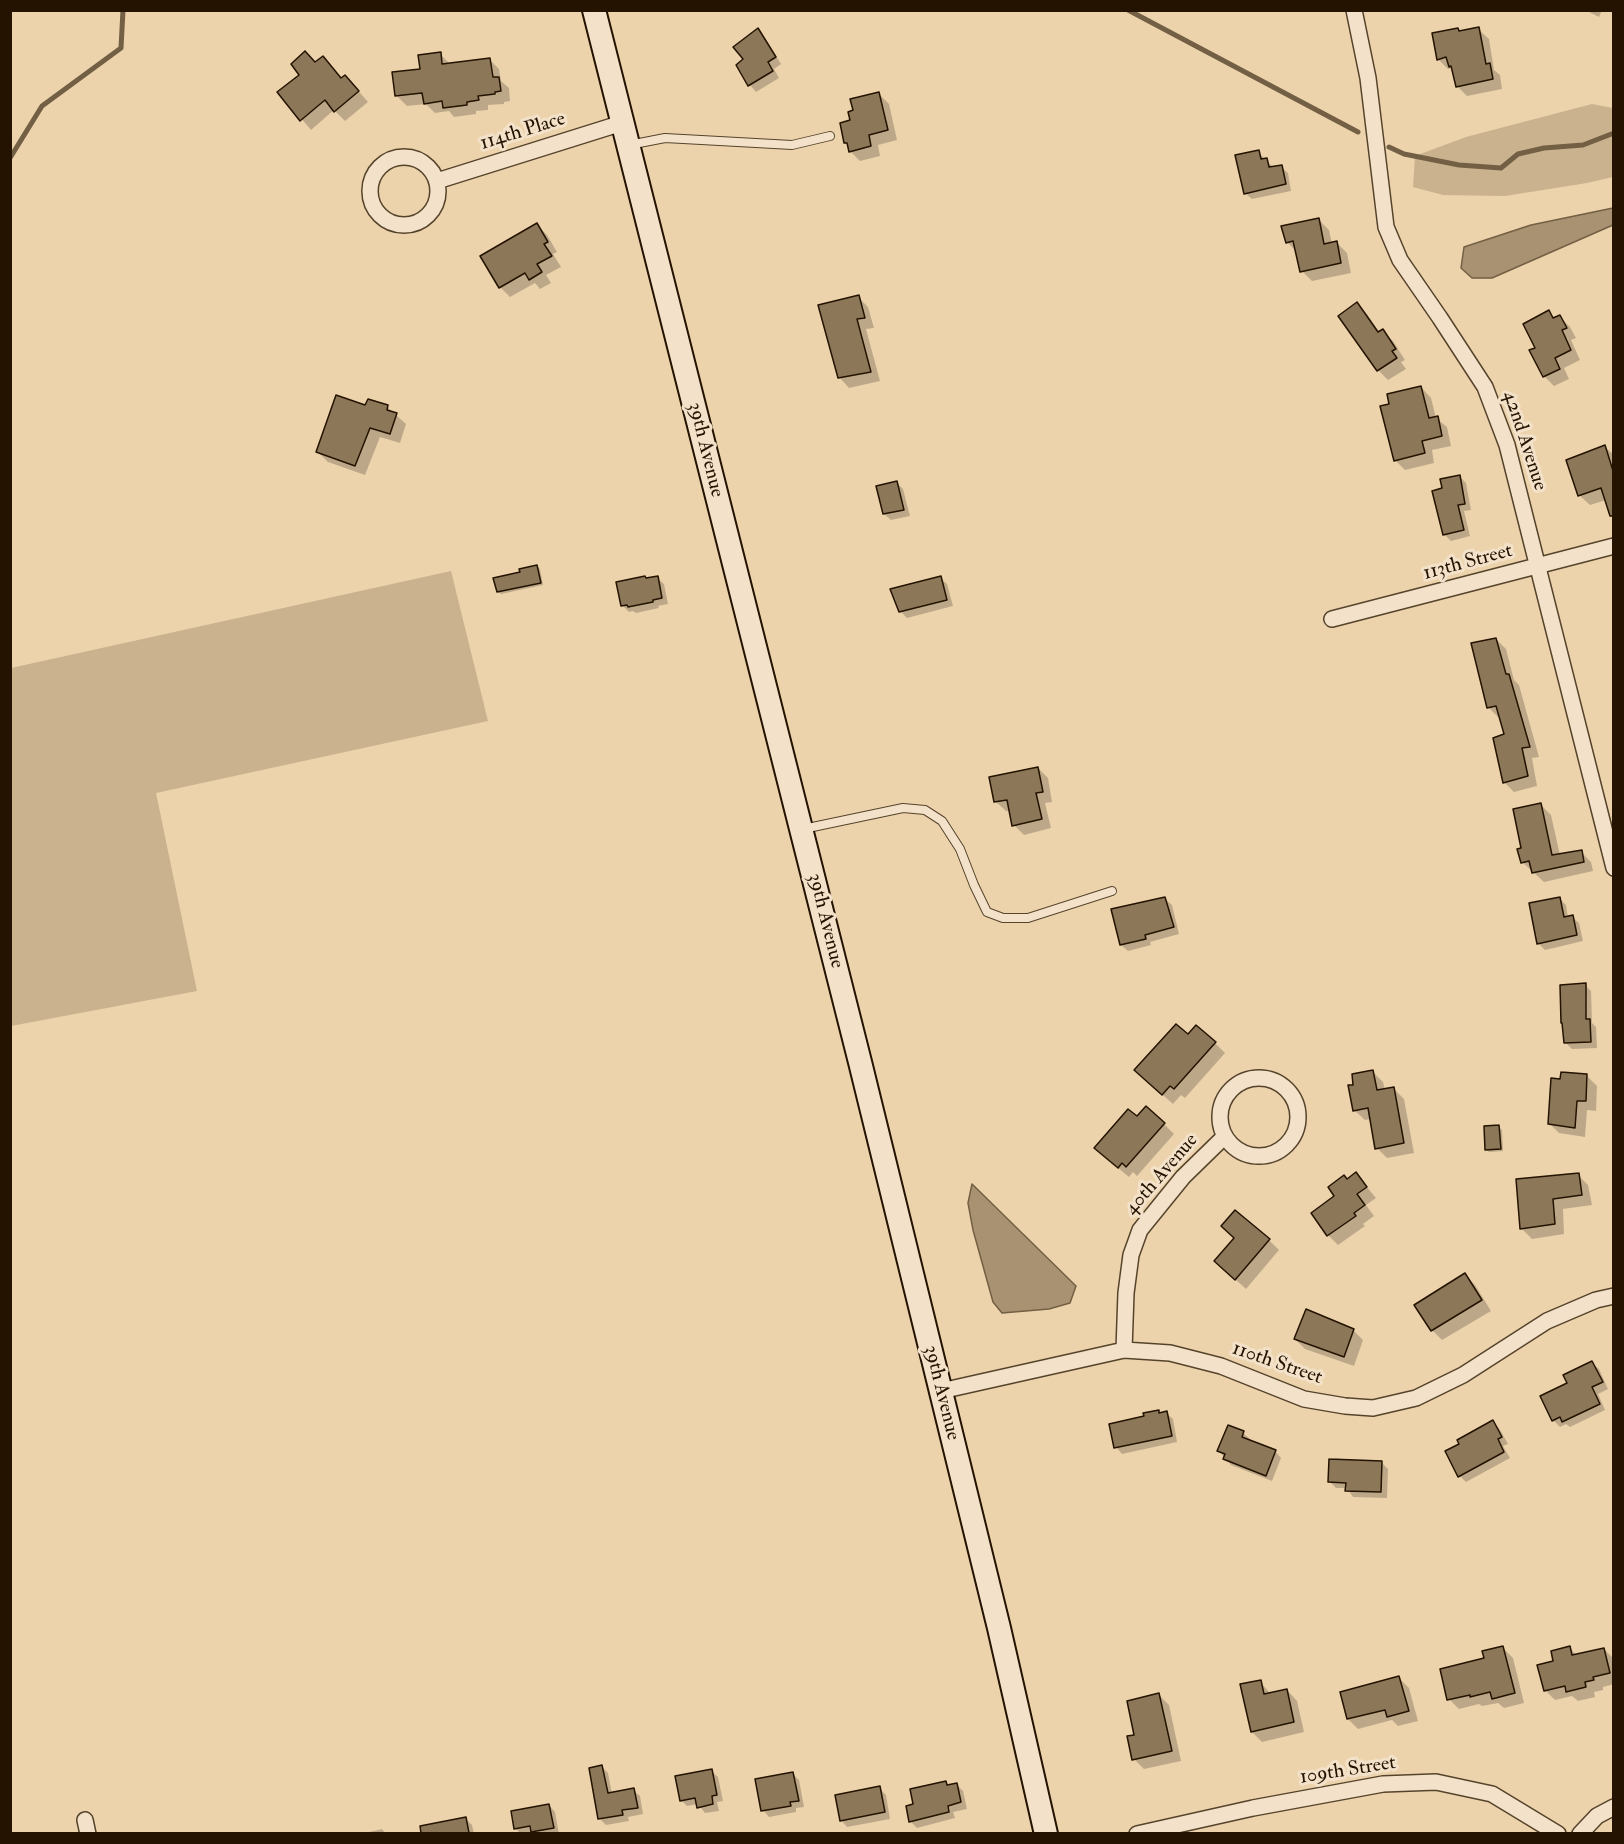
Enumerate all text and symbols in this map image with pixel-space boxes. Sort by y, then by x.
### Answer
street label: 114th Place [478,108,568,156]
street label: 42nd Avenue [1497,388,1551,494]
street label: 39th Avenue [682,400,728,500]
street label: 113th Street [1421,540,1515,586]
street label: 39th Avenue [802,871,848,971]
street label: 40th Avenue [1120,1129,1204,1221]
street label: 110th Street [1229,1337,1325,1391]
street label: 39th Avenue [918,1343,964,1443]
street label: 109th Street [1298,1752,1398,1790]

